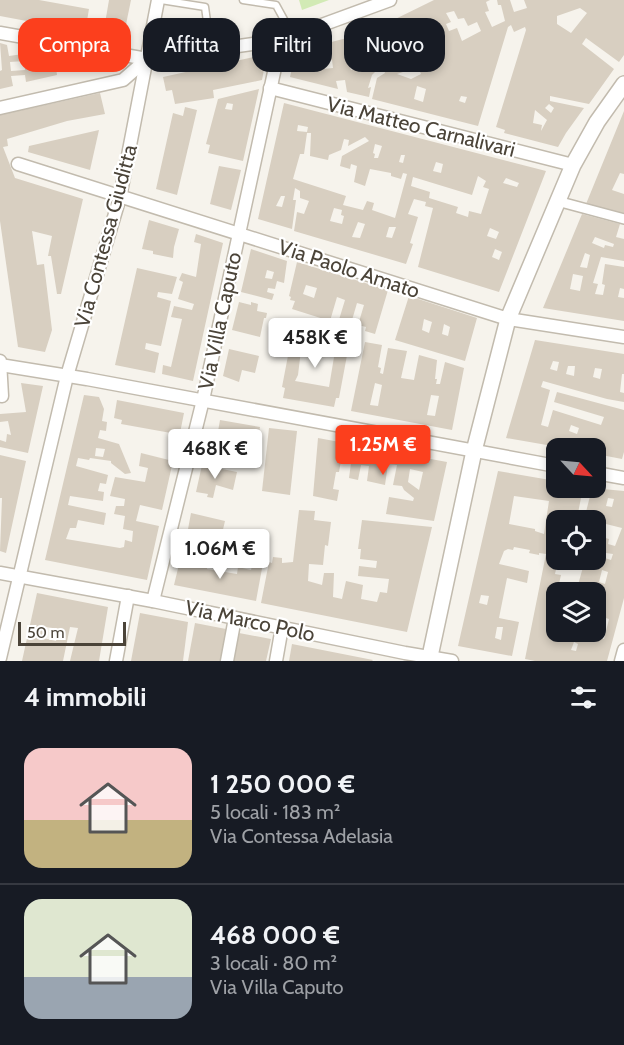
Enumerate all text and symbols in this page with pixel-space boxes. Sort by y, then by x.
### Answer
chip: Compra [18,18,131,72]
chip: Affitta [143,18,240,72]
chip: Filtri [252,18,332,72]
chip: Nuovo [344,18,445,72]
street label: Via Matteo Carnalivari [324,91,518,162]
street label: Via Contessa Giuditta [69,142,142,330]
street label: Via Paolo Amato [275,234,423,303]
street label: Via Villa Caputo [193,250,246,392]
pin: 458K € [266,318,364,369]
text: 458K € [282,325,348,349]
pin: 1.25M € [328,425,438,476]
pin: 468K € [166,429,264,480]
text: 1.25M € [349,432,417,456]
text: 468K € [182,436,248,460]
north arrow [546,438,606,498]
map controls [546,438,606,642]
button: locate [546,510,606,570]
pin: 1.06M € [165,529,275,580]
text: 1.06M € [185,536,255,560]
button: layers [546,582,606,642]
street label: Via Marco Polo [183,595,317,646]
scale bar [18,619,126,646]
text: 50 m [27,623,64,642]
text: 4 immobili [24,681,146,713]
icon: filters [567,681,600,714]
text: 1 250 000 € [210,768,355,800]
icon: home [72,772,144,844]
text: 5 locali · 183 m² [210,800,340,824]
text: Via Contessa Adelasia [210,824,393,848]
text: 468 000 € [210,919,340,951]
icon: home [72,923,144,995]
text: 3 locali · 80 m² [210,951,337,975]
text: Via Villa Caputo [210,975,343,999]

